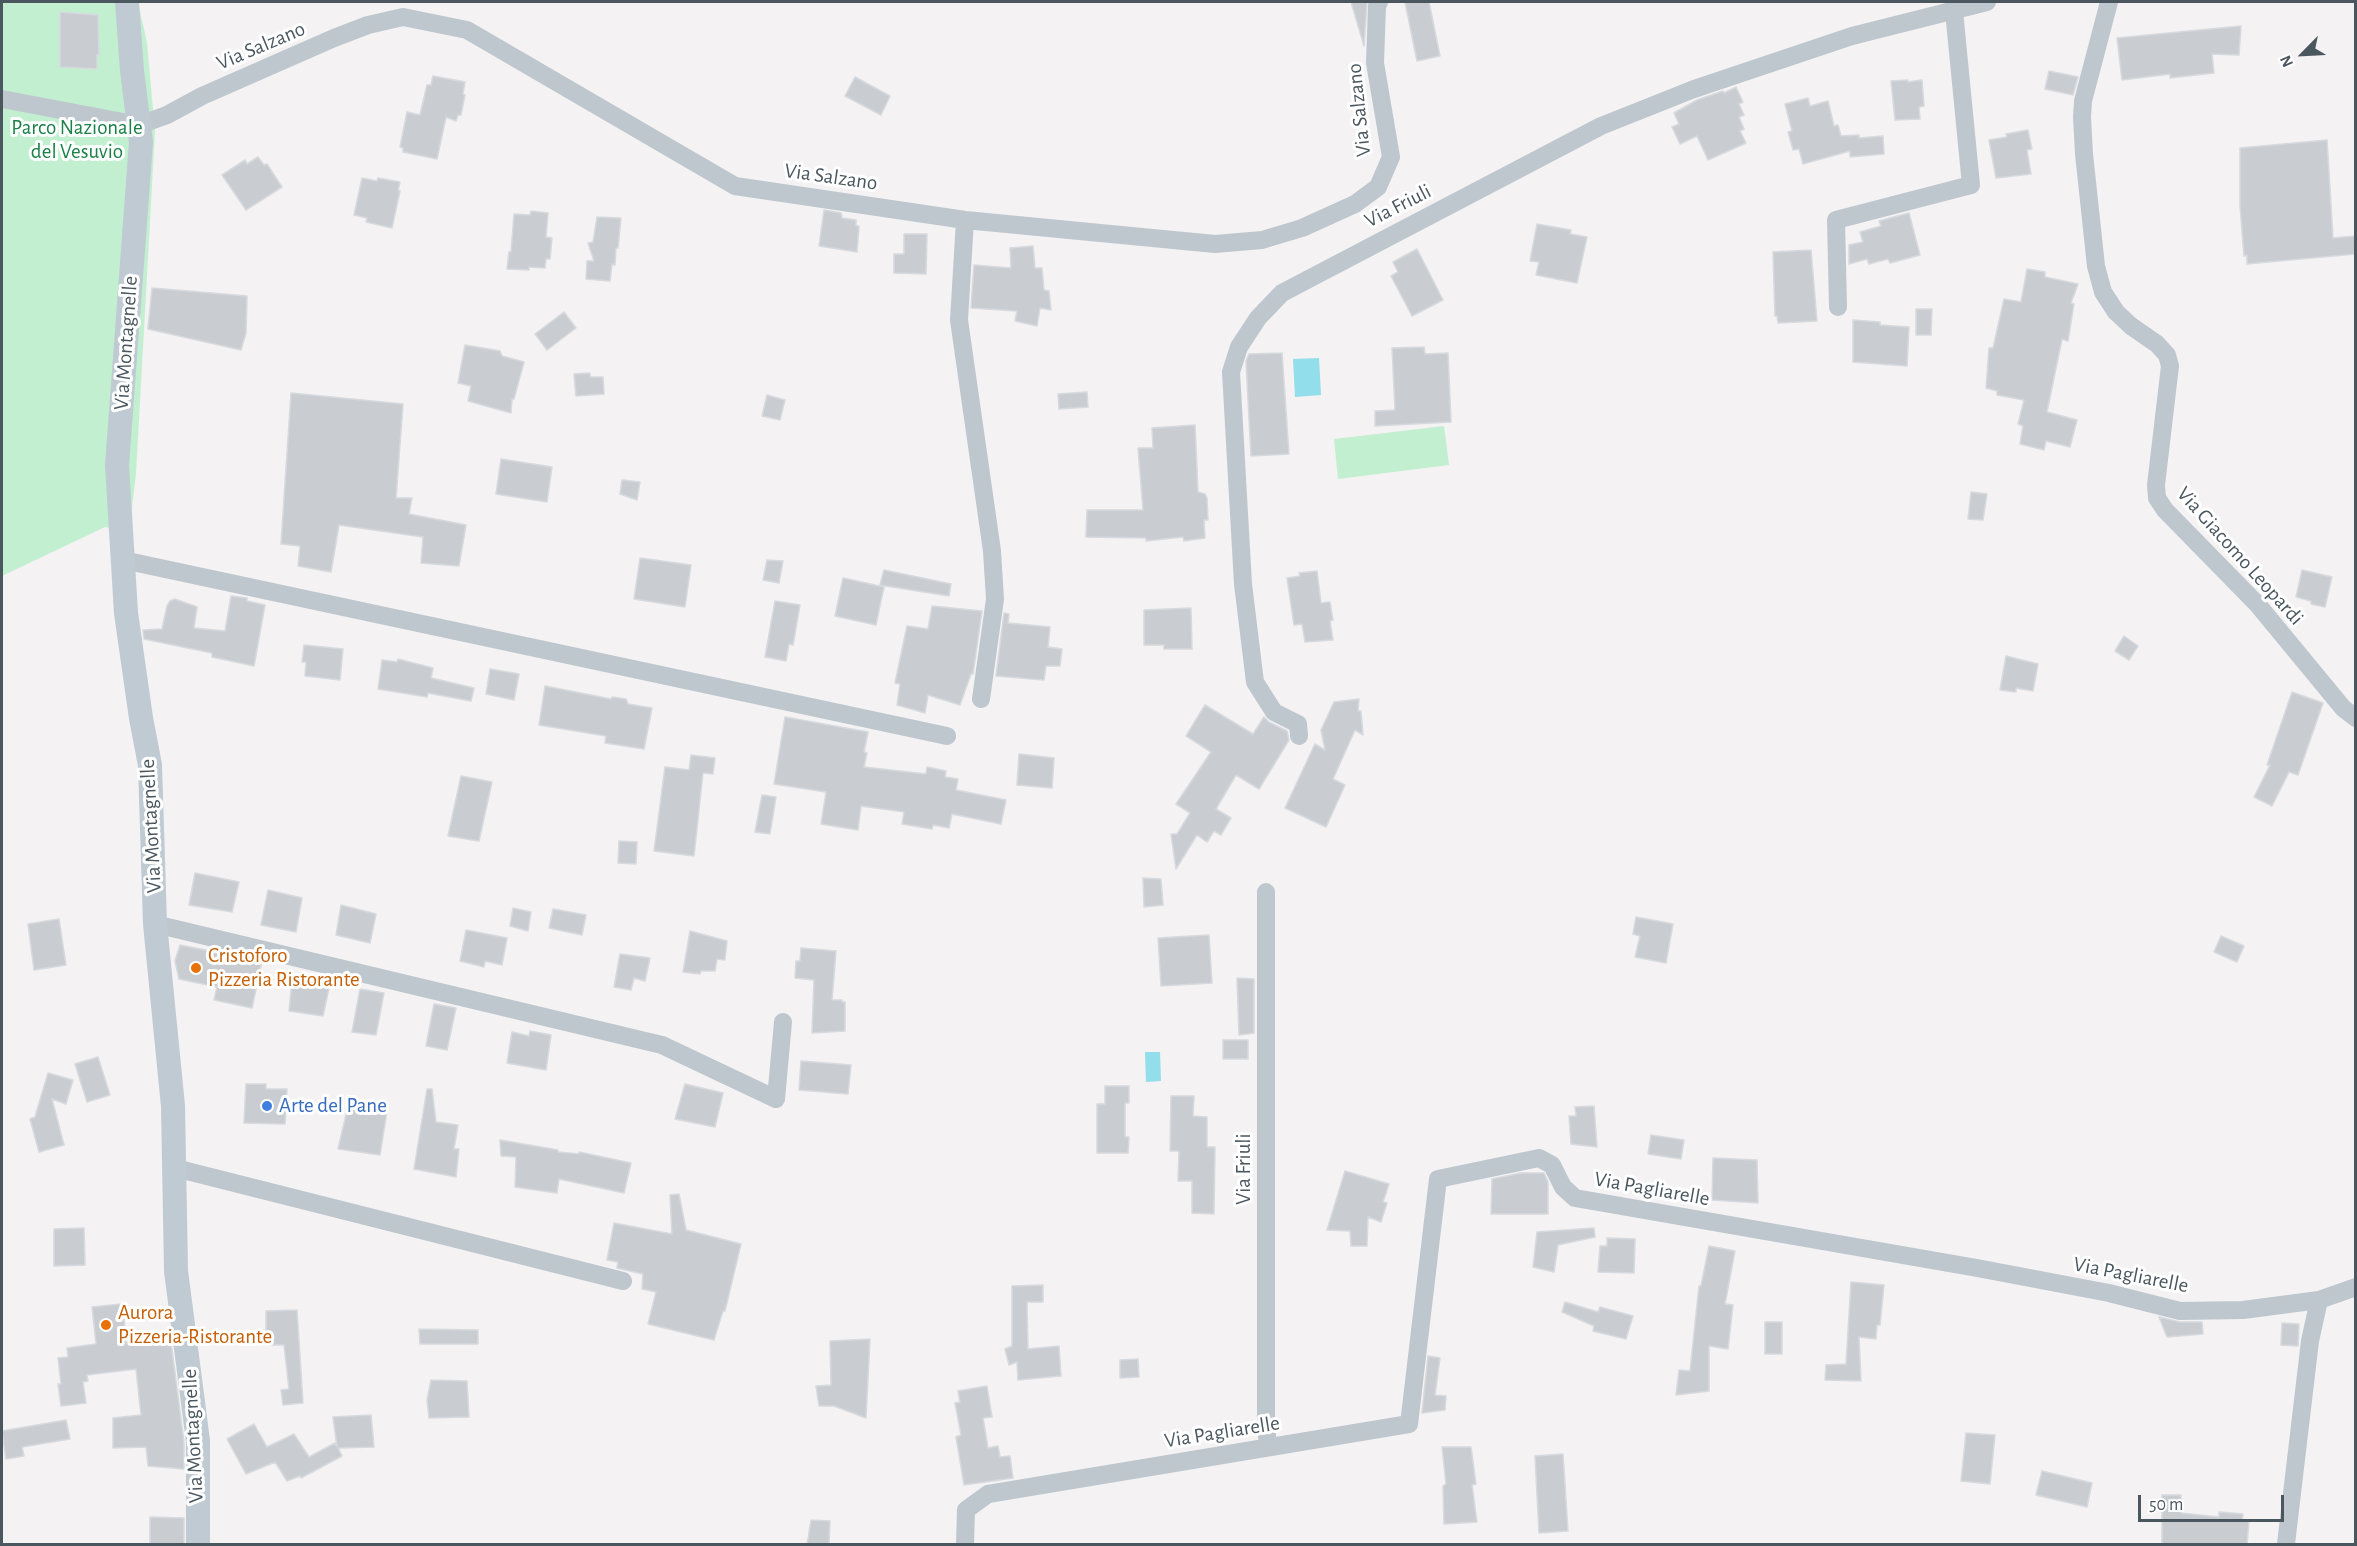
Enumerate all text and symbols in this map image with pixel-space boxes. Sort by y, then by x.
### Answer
street label: Via Salzano [213,16,309,76]
north arrow [2273,24,2333,84]
text: N [2277,53,2296,70]
street label: Via Salzano [1342,62,1376,158]
park label: Parco Nazionale del Vesuvio [11,115,143,165]
street label: Via Salzano [783,158,879,196]
street label: Via Friuli [1361,179,1435,233]
street label: Via Montagnelle [109,275,143,411]
street label: Via Giacomo Leopardi [2171,482,2309,630]
street label: Via Montagnelle [135,758,167,894]
place label: Cristoforo Pizzeria Ristorante [208,943,360,993]
marker: Cristoforo Pizzeria Ristorante [189,961,203,975]
place label: Arte del Pane [279,1093,387,1119]
marker: Arte del Pane [260,1099,274,1113]
street label: Via Friuli [1231,1133,1257,1205]
street label: Via Pagliarelle [1592,1166,1712,1212]
street label: Via Pagliarelle [2071,1252,2191,1298]
place label: Aurora Pizzeria-Ristorante [118,1300,272,1350]
marker: Aurora Pizzeria-Ristorante [99,1318,113,1332]
street label: Via Montagnelle [177,1368,209,1504]
street label: Via Pagliarelle [1162,1410,1282,1454]
scale bar [2141,1483,2286,1521]
text: 50 m [2149,1496,2183,1514]

